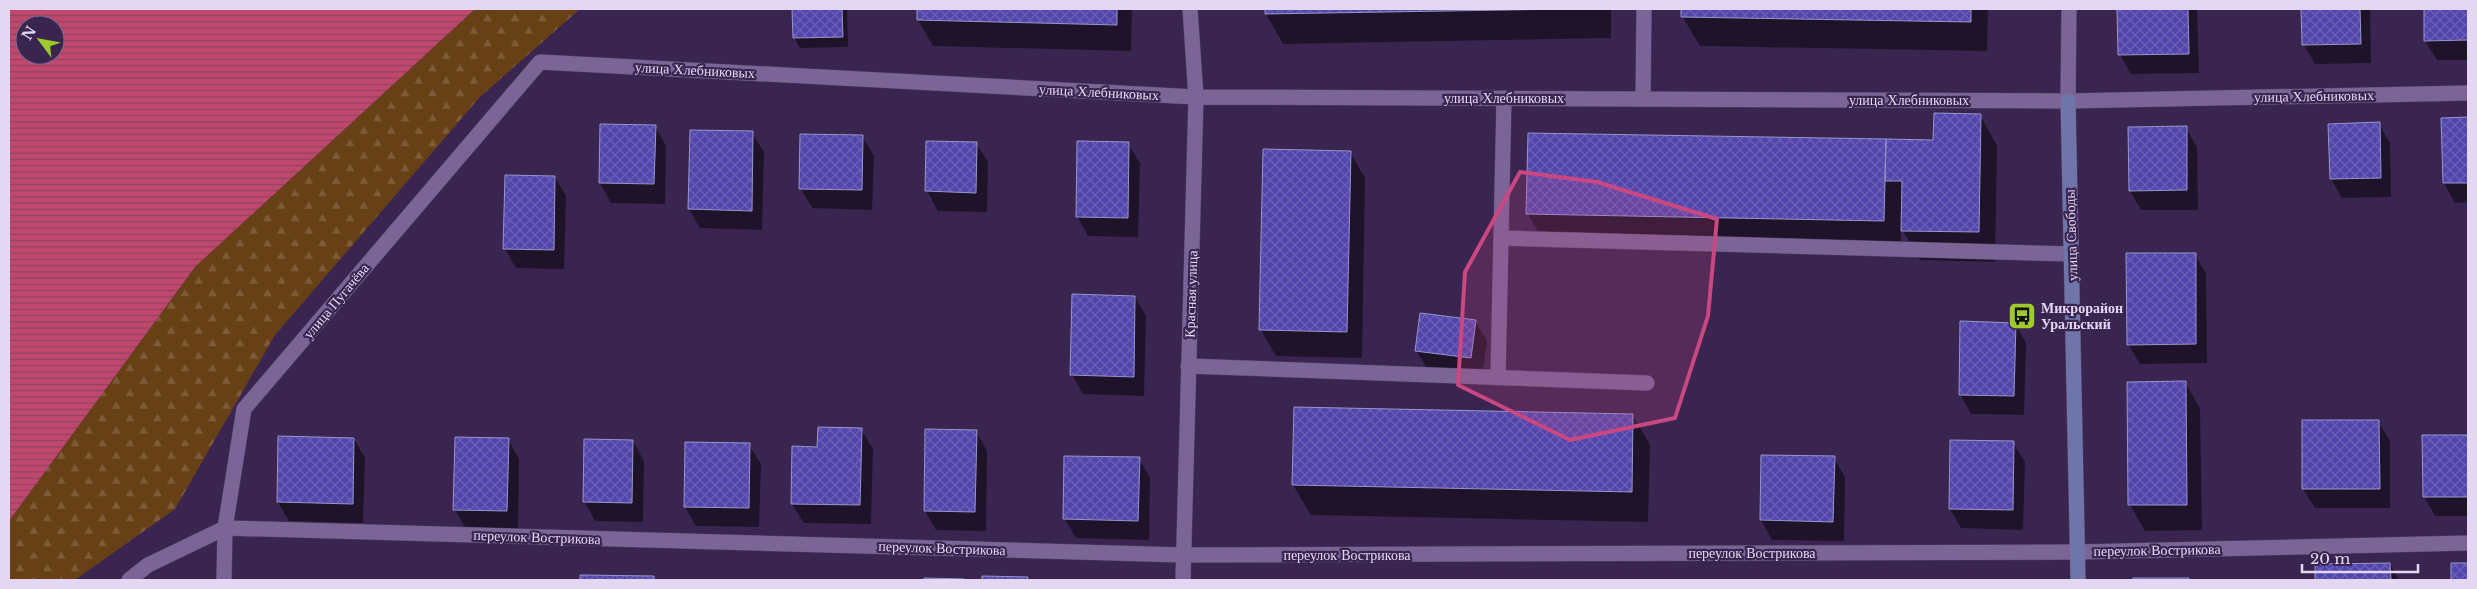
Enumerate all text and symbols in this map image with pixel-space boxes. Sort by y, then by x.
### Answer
north arrow [15,15,65,65]
text: N [18,23,40,43]
street label: улица Хлебниковых [635,58,755,82]
street label: улица Хлебниковых [1039,80,1159,104]
street label: улица Хлебниковых [2254,86,2374,106]
street label: улица Хлебниковых [1444,89,1564,107]
street label: улица Хлебниковых [1849,91,1969,109]
street label: улица Свободы [2060,188,2082,281]
street label: Красная улица [1180,249,1202,338]
street label: улица Пугачёва [299,259,373,342]
place label: Микрорайон Уральский [2041,299,2123,333]
bus stop icon: Микрорайон Уральский [2007,301,2037,331]
street label: переулок Вострикова [473,526,602,548]
street label: переулок Вострикова [878,537,1007,559]
street label: переулок Вострикова [2093,540,2222,560]
scale bar [2302,542,2418,574]
street label: переулок Вострикова [1688,544,1816,562]
street label: переулок Вострикова [1283,546,1411,564]
text: 20 m [2310,549,2350,568]

